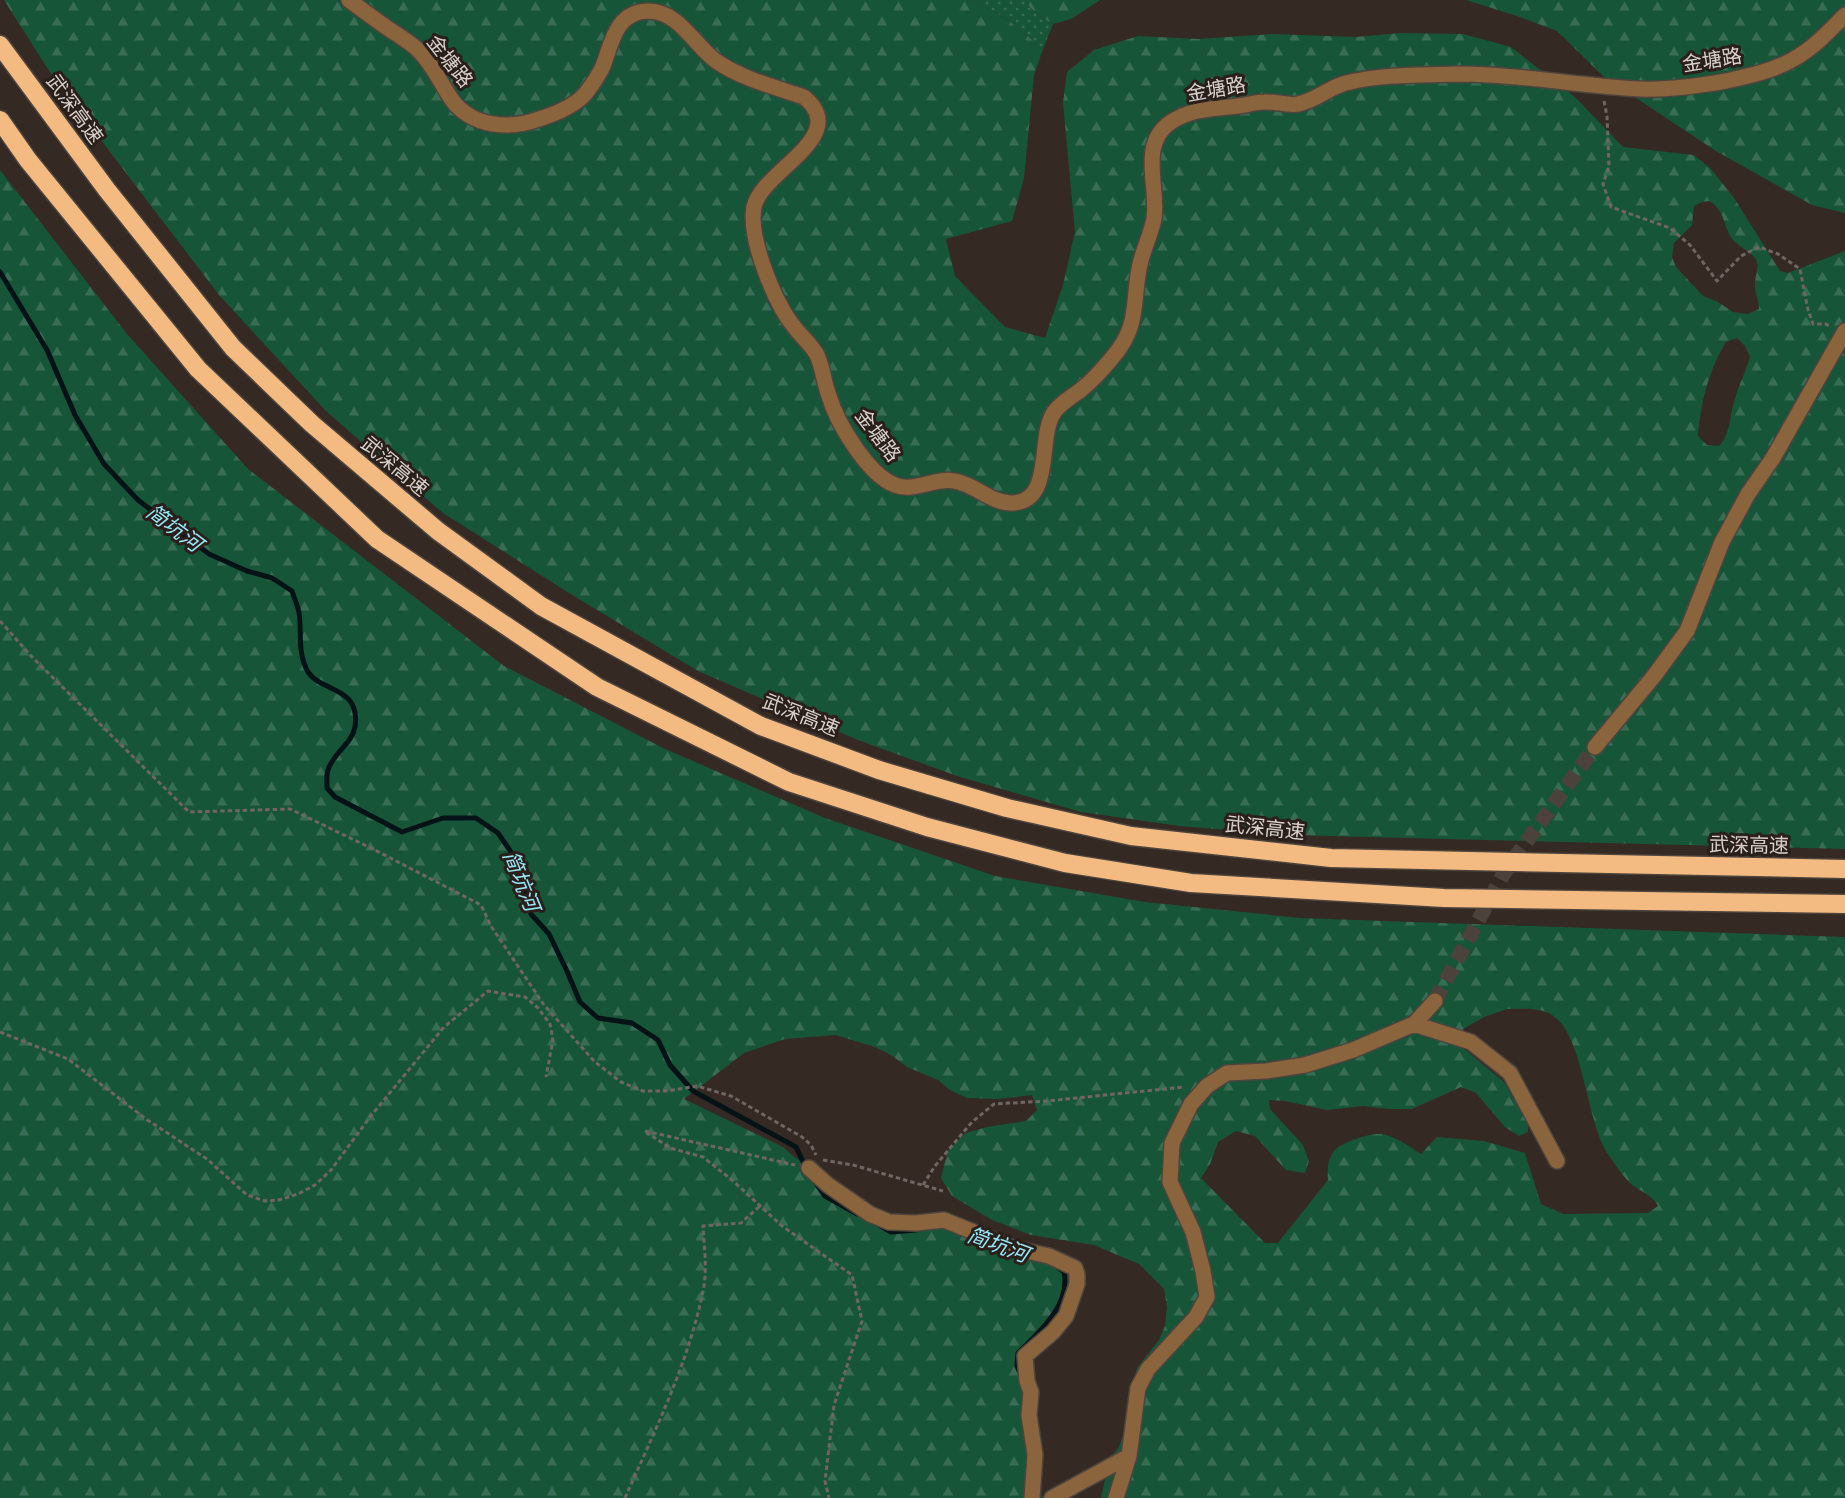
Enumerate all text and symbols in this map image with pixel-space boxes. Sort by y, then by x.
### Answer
street label: 金塘路 [422,30,478,92]
street label: 金塘路 [1680,43,1744,77]
street label: 武深高速 [42,70,108,148]
street label: 金塘路 [1184,72,1248,106]
street label: 金塘路 [850,404,906,466]
street label: 武深高速 [357,431,433,501]
water label: 简坑河 [141,499,210,560]
street label: 武深高速 [759,689,843,741]
street label: 武深高速 [1224,812,1306,844]
street label: 武深高速 [1709,832,1789,858]
water label: 简坑河 [497,847,546,919]
water label: 简坑河 [964,1222,1036,1269]

